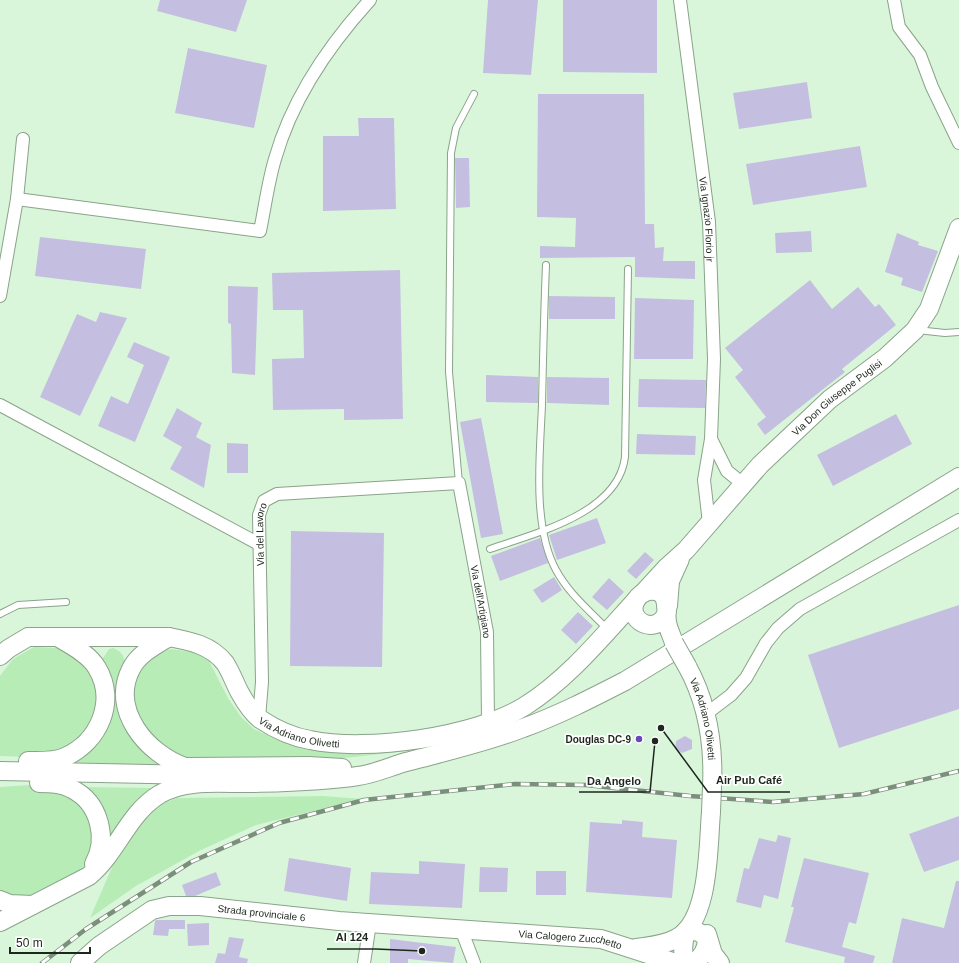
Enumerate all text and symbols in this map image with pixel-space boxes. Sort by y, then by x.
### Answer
street label: Via Ignazio Florio jr [697,176,715,263]
street label: Via Don Giuseppe Puglisi [790,357,884,438]
street label: Via del Lavoro [254,501,269,566]
street label: Via dell'Artigiano [469,564,492,639]
street label: Via Adriano Olivetti [688,676,717,760]
street label: Via Adriano Olivetti [257,715,340,750]
place label: Douglas DC-9 [565,734,631,745]
marker: Douglas DC-9 [634,734,644,744]
callout: Da Angelo [579,769,650,792]
callout: Air Pub Café [708,769,790,792]
text: Air Pub Café [716,774,782,786]
text: Da Angelo [587,775,641,787]
street label: Strada provinciale 6 [217,903,307,923]
callout: Al 124 [327,926,376,949]
street label: Via Calogero Zucchetto [518,928,624,951]
scale bar [10,929,90,955]
text: Al 124 [336,931,369,943]
text: 50 m [16,936,43,950]

